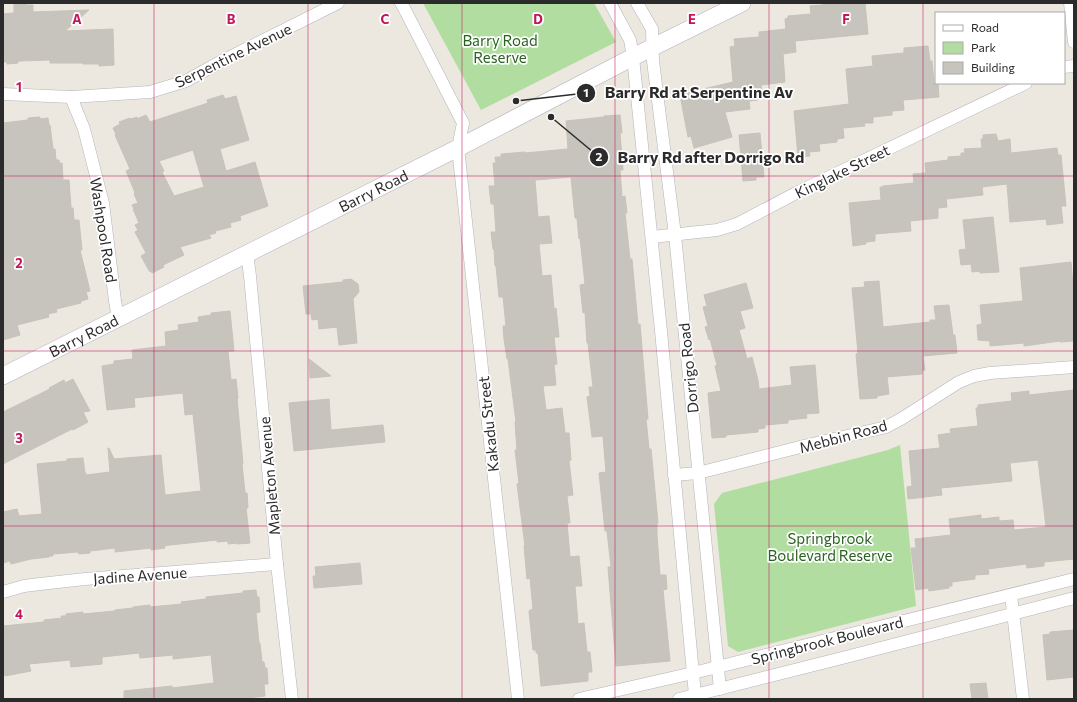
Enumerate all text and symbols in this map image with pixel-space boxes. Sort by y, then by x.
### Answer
text: A [72,11,82,27]
text: B [227,11,236,27]
text: C [381,11,390,27]
text: D [533,11,543,27]
text: E [688,11,696,27]
text: F [842,11,850,27]
legend [935,12,1065,84]
street label: Serpentine Avenue [172,19,294,91]
text: Road [971,20,999,34]
park label: Barry Road Reserve [462,31,538,66]
text: Park [971,40,997,54]
text: Building [971,60,1015,74]
text: 1 [16,79,22,95]
callout: Barry Rd at Serpentine Av [576,79,801,107]
text: Barry Rd at Serpentine Av [605,82,793,101]
text: 1 [583,85,589,99]
street label: Kinglake Street [792,140,892,202]
callout: Barry Rd after Dorrigo Rd [589,143,812,171]
text: Barry Rd after Dorrigo Rd [618,147,804,166]
text: 2 [596,149,603,163]
street label: Barry Road [335,166,411,215]
street label: Washpool Road [87,176,121,284]
text: 2 [15,255,23,271]
street label: Barry Road [46,311,121,361]
street label: Dorrigo Road [674,322,702,414]
street label: Kakadu Street [474,375,502,473]
street label: Mapleton Avenue [255,416,283,536]
street label: Mebbin Road [797,416,889,456]
text: 3 [15,430,23,446]
park label: Springbrook Boulevard Reserve [768,529,892,564]
street label: Jadine Avenue [92,563,188,587]
text: 4 [15,606,23,622]
street label: Springbrook Boulevard [749,612,905,668]

